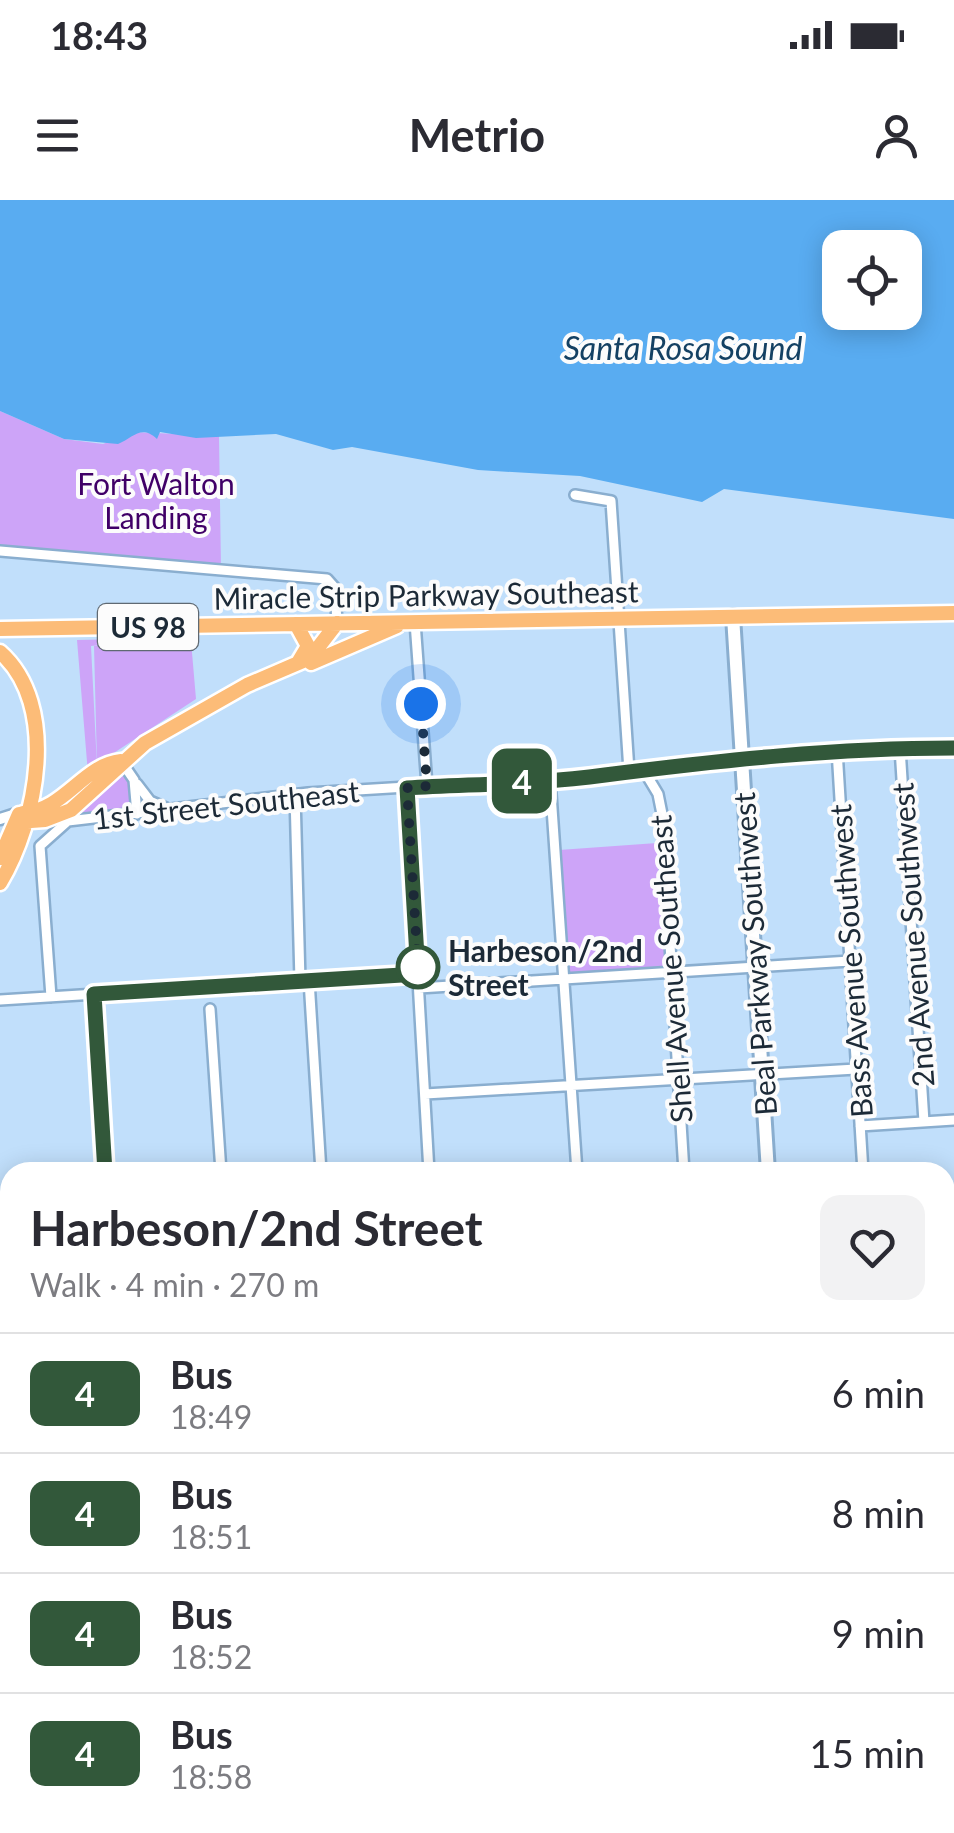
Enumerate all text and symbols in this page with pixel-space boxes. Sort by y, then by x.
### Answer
text: 18:43 [50,12,148,58]
icon: menu [30,108,85,163]
text: Metrio [409,108,545,162]
icon: person [869,108,924,163]
map controls [822,230,922,330]
button: locate [822,230,922,330]
water label: Santa Rosa Sound [564,328,802,367]
park label: Fort Walton Landing [77,465,235,535]
street label: Miracle Strip Parkway Southeast [213,572,639,616]
road number: US 98 [98,604,198,650]
your location [396,679,446,729]
line badge: 4 [490,748,554,814]
text: 4 [512,760,532,802]
street label: 1st Street Southeast [91,772,361,836]
street label: 2nd Avenue Southwest [883,781,941,1088]
street label: Beal Parkway Southwest [725,791,783,1117]
street label: Bass Avenue Southwest [821,803,879,1119]
street label: Shell Avenue Southeast [641,814,699,1124]
place label: Harbeson/2nd Street [448,932,643,1002]
marker: Harbeson/2nd Street [397,946,439,988]
button: heart [820,1195,925,1300]
text: Harbeson/2nd Street [30,1199,483,1256]
text: Walk · 4 min · 270 m [30,1265,319,1304]
text: Bus [170,1351,233,1397]
text: 6 min [832,1370,925,1416]
text: 4 [75,1372,95,1414]
text: 18:49 [170,1397,252,1436]
text: Bus [170,1471,233,1517]
text: 8 min [832,1490,925,1536]
text: 4 [75,1492,95,1534]
text: 18:51 [170,1517,252,1556]
text: Bus [170,1591,233,1637]
text: 9 min [832,1610,925,1656]
text: 4 [75,1612,95,1654]
text: 18:52 [170,1637,252,1676]
text: Bus [170,1711,233,1757]
text: 15 min [810,1730,925,1776]
text: 4 [75,1732,95,1774]
text: 18:58 [170,1757,252,1796]

